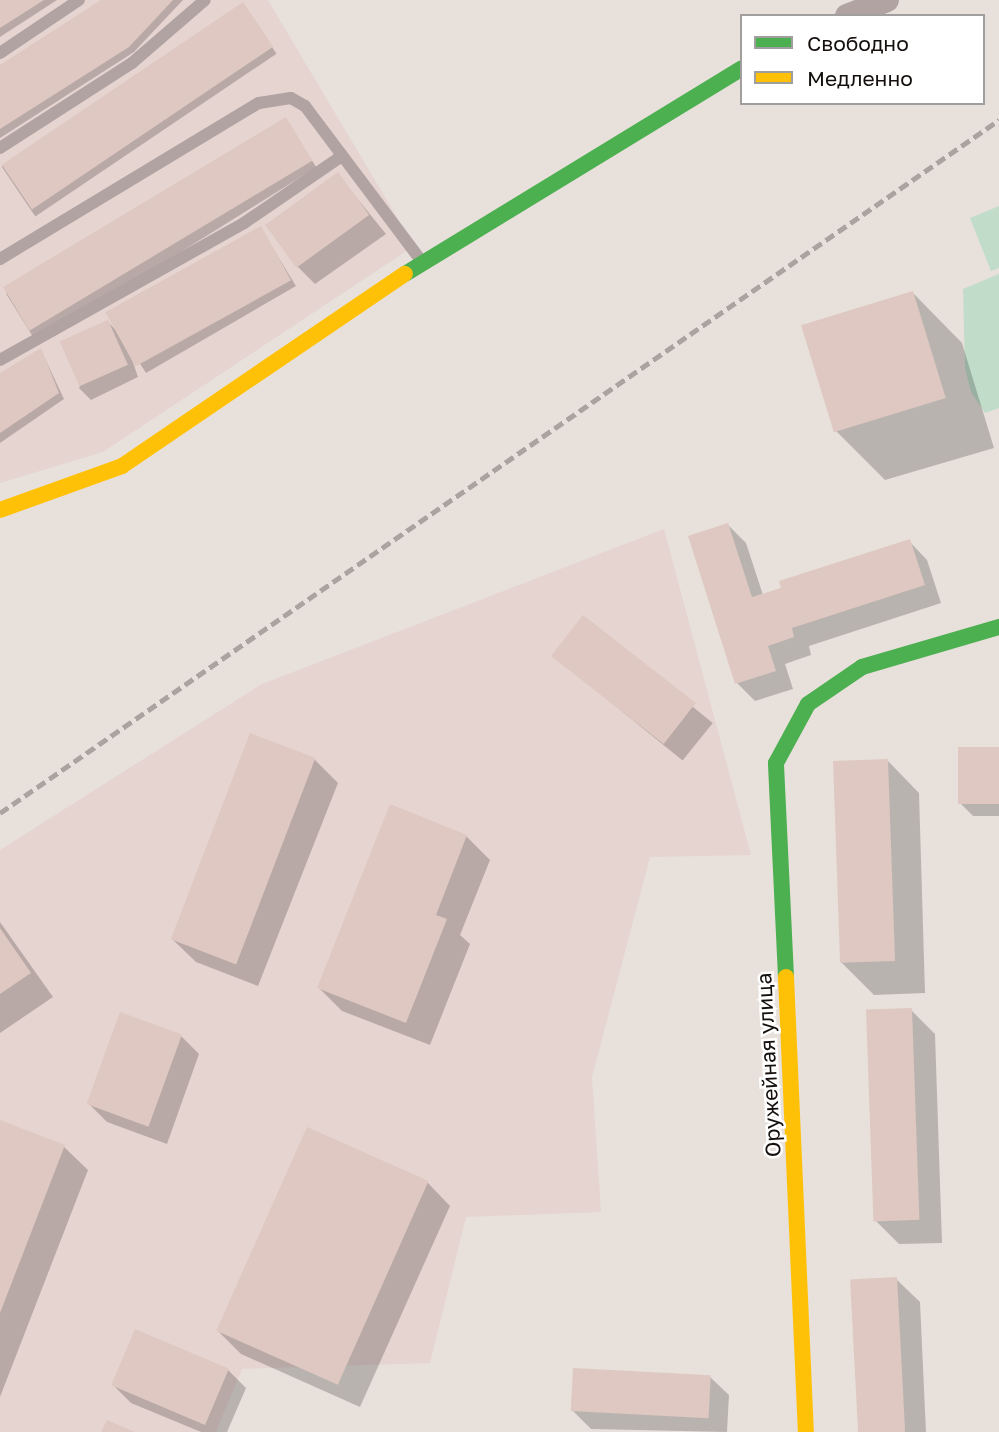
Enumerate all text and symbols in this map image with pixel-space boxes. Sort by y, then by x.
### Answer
legend [740,14,985,105]
text: Свободно [807,30,909,56]
text: Медленно [807,65,913,91]
street label: Оружейная улица [751,972,785,1158]

